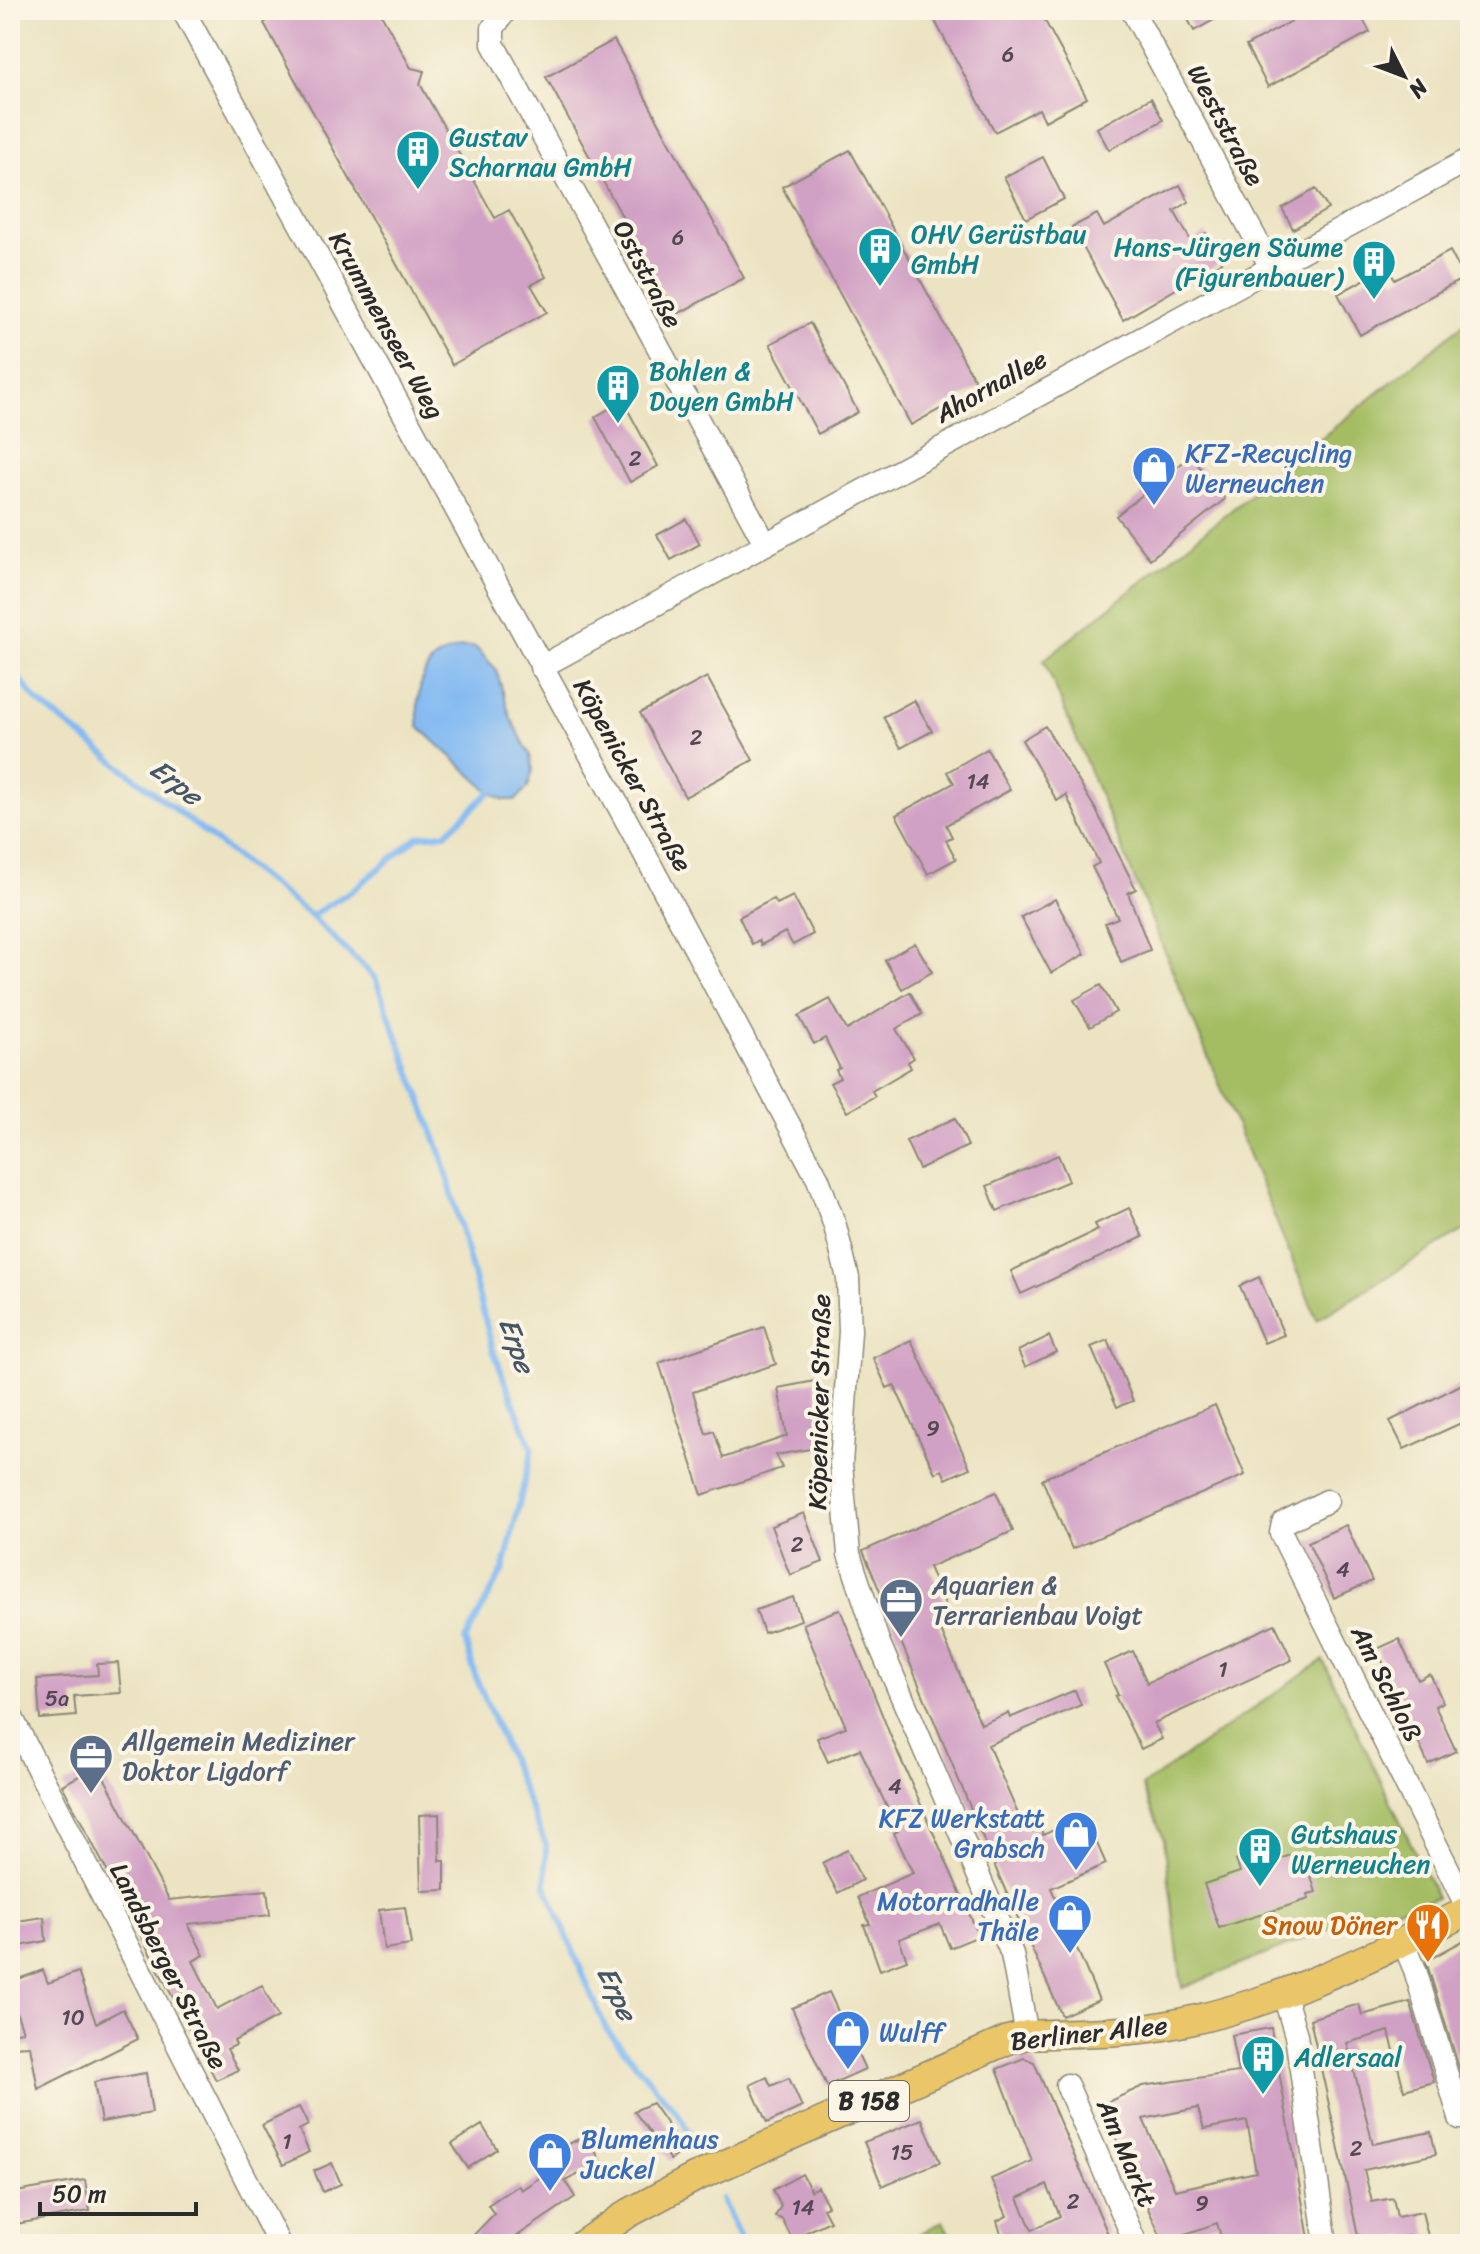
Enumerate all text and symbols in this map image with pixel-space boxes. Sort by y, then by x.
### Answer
house number: 6 [1002,35,1014,74]
north arrow [1364,36,1444,116]
street label: Weststraße [1174,56,1278,195]
text: N [1398,70,1439,108]
place label: Gustav Scharnau GmbH [449,114,632,190]
building icon: Gustav Scharnau GmbH [394,128,442,191]
street label: Oststraße [600,211,696,337]
place label: OHV Gerüstbau GmbH [911,211,1086,287]
house number: 6 [672,218,684,257]
street label: Krummenseer Weg [316,222,458,428]
place label: Hans-Jürgen Säume (Figurenbauer) [1114,224,1345,300]
building icon: OHV Gerüstbau GmbH [856,225,904,288]
building icon: Hans-Jürgen Säume (Figurenbauer) [1350,238,1398,301]
street label: Ahornallee [925,336,1056,436]
place label: Bohlen & Doyen GmbH [649,348,794,424]
building icon: Bohlen & Doyen GmbH [594,362,642,425]
place label: KFZ-Recycling Werneuchen [1185,430,1352,506]
house number: 2 [629,439,642,478]
shop icon: KFZ-Recycling Werneuchen [1130,444,1178,507]
street label: Köpenicker Straße [561,669,705,881]
house number: 2 [690,718,703,757]
water label: Erpe [139,745,215,820]
house number: 14 [966,762,990,801]
street label: Köpenicker Straße [794,1294,844,1510]
water label: Erpe [485,1310,550,1382]
house number: 9 [926,1409,940,1448]
house number: 2 [791,1525,804,1564]
house number: 4 [1336,1550,1350,1589]
place label: Aquarien & Terrarienbau Voigt [931,1562,1143,1638]
office icon: Aquarien & Terrarienbau Voigt [877,1576,925,1639]
street label: Am Schloß [1338,1616,1436,1749]
house number: 1 [1218,1650,1228,1689]
house number: 5a [45,1679,69,1718]
place label: Allgemein Mediziner Doktor Ligdorf [121,1718,356,1794]
office icon: Allgemein Mediziner Doktor Ligdorf [67,1732,115,1795]
house number: 4 [888,1767,902,1806]
place label: KFZ Werkstatt Grabsch [879,1795,1045,1871]
shop icon: KFZ Werkstatt Grabsch [1052,1809,1100,1872]
place label: Gutshaus Werneuchen [1291,1811,1430,1887]
building icon: Gutshaus Werneuchen [1236,1825,1284,1888]
street label: Landsberger Straße [97,1854,241,2078]
place label: Motorradhalle Thäle [877,1878,1039,1954]
shop icon: Motorradhalle Thäle [1046,1892,1094,1955]
restaurant icon: Snow Döner [1404,1901,1452,1964]
place label: Snow Döner [1262,1902,1398,1948]
water label: Erpe [583,1957,652,2031]
house number: 10 [61,1998,85,2037]
street label: Berliner Allee [1008,2002,1170,2064]
shop icon: Wulff [824,2008,872,2071]
place label: Wulff [879,2009,947,2055]
building icon: Adlersaal [1239,2033,1287,2096]
place label: Adlersaal [1293,2034,1402,2080]
road number: B 158 [829,2081,909,2121]
street label: Am Markt [1083,2091,1170,2214]
place label: Blumenhaus Juckel [580,2116,719,2192]
house number: 1 [282,2122,292,2161]
house number: 2 [1350,2129,1363,2168]
shop icon: Blumenhaus Juckel [526,2130,574,2193]
house number: 15 [891,2133,913,2172]
scale bar [40,2166,196,2216]
text: 50 m [52,2173,107,2215]
house number: 2 [1067,2182,1080,2221]
house number: 9 [1195,2184,1209,2223]
house number: 14 [791,2188,815,2227]

